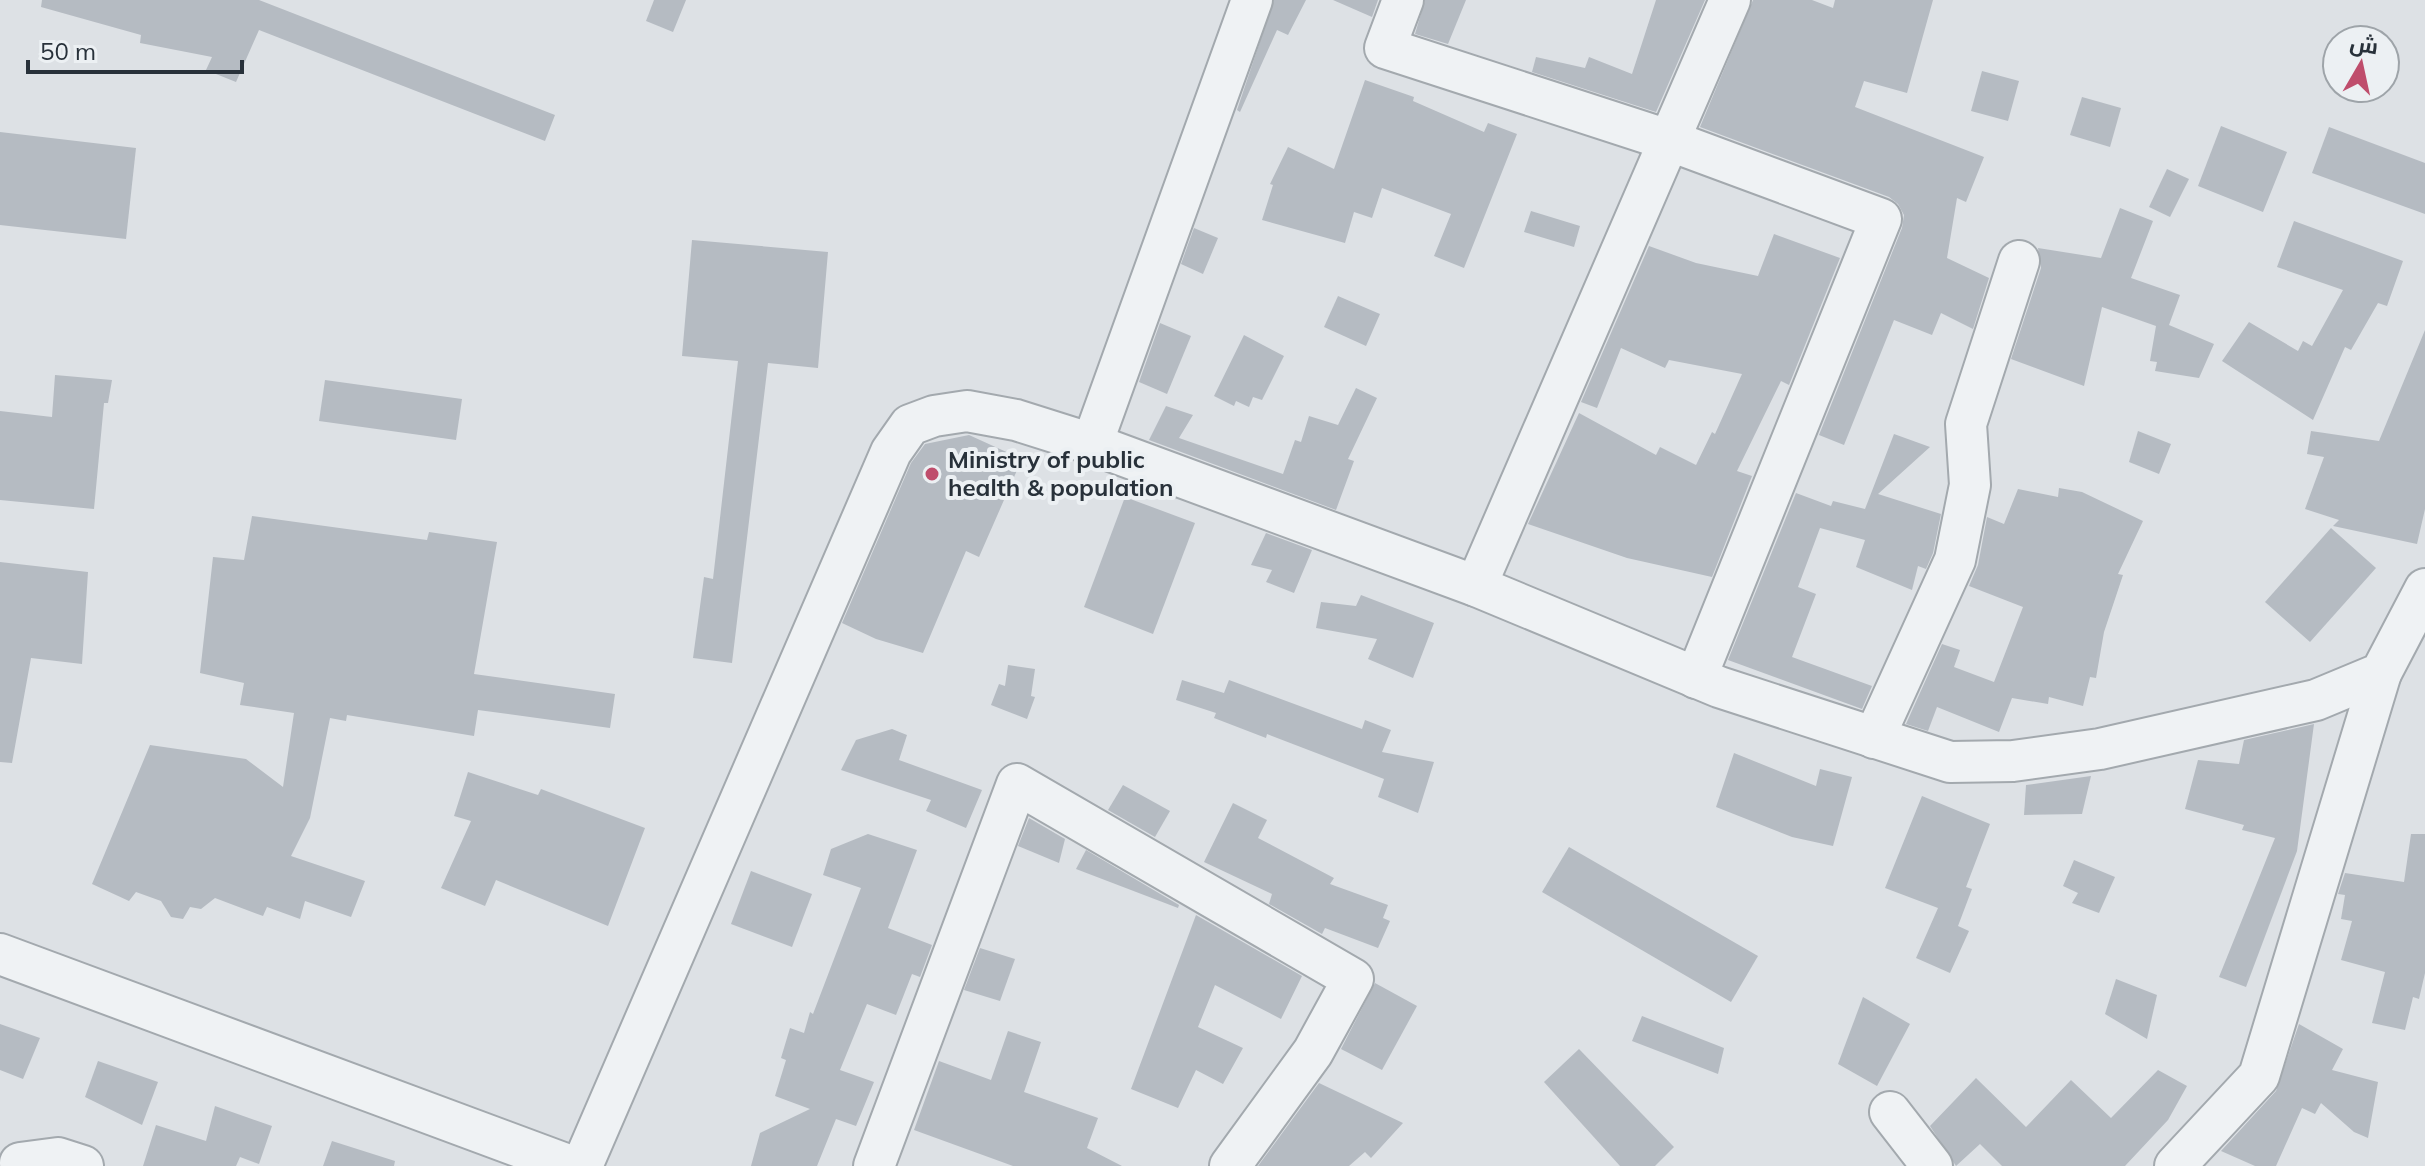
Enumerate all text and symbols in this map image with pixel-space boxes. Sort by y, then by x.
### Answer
scale bar [28,24,242,74]
north arrow [2321,24,2401,104]
text: ش [2348,28,2380,60]
text: 50 m [40,36,96,66]
place label: Ministry of public health & population [948,444,1173,502]
marker: Ministry of public health & population [923,465,941,483]

